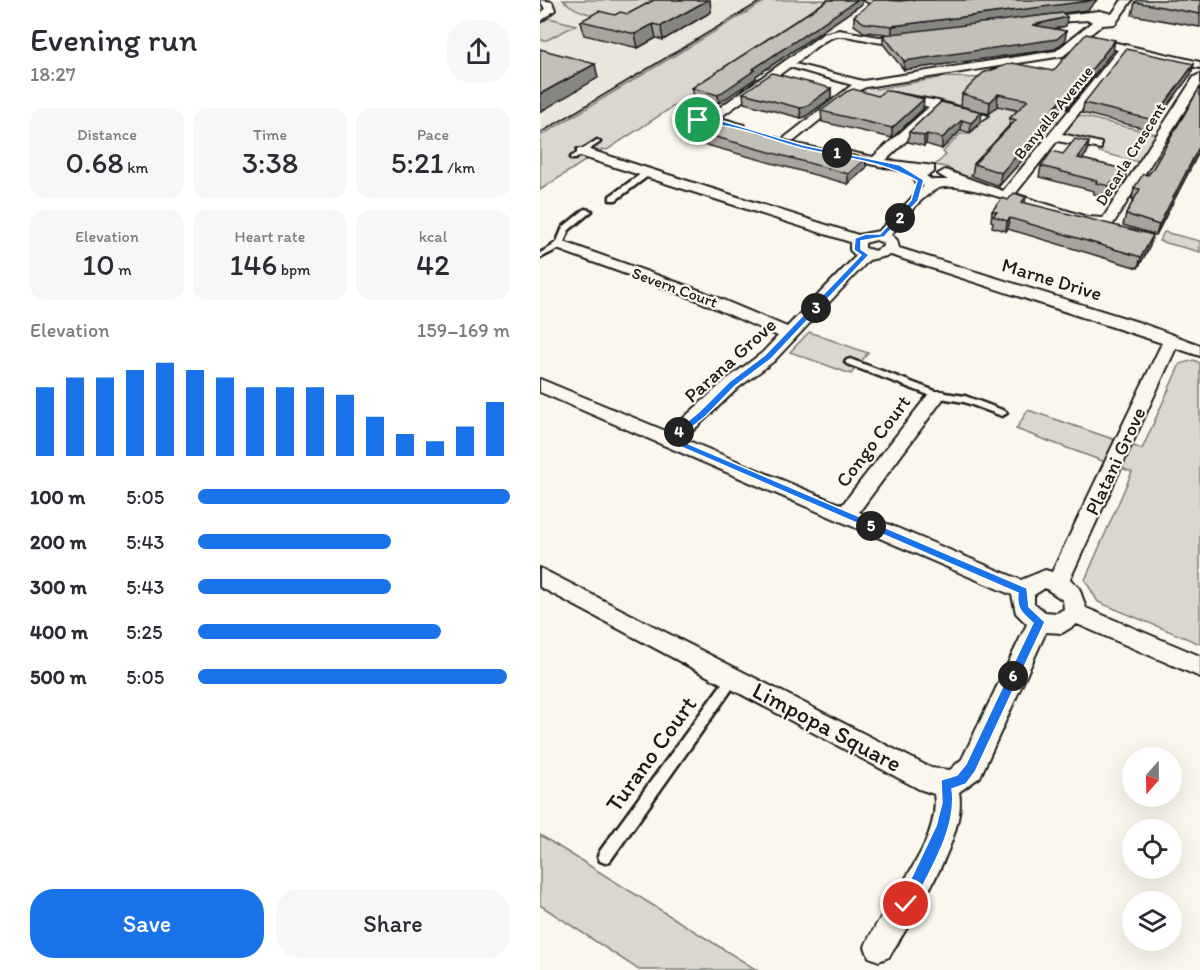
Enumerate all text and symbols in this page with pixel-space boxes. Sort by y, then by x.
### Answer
text: Evening run [30,20,197,59]
button: share [447,20,510,83]
street label: Banyalla Avenue [1010,61,1097,163]
text: 18:27 [30,62,76,86]
pin [672,94,723,145]
street label: Decarla Crescent [1091,99,1170,209]
icon: arrive [681,103,714,136]
text: Distance [77,125,137,144]
text: Time [253,125,287,144]
text: Pace [417,125,449,144]
pin: 1 [822,138,852,168]
text: 1 [833,143,841,162]
text: 0.68 [66,144,124,181]
text: 3:38 [242,144,298,181]
text: 5:21 [391,144,444,181]
text: km [124,158,148,177]
text: /km [444,158,475,177]
pin: 2 [885,203,915,233]
text: 2 [896,208,904,227]
text: Elevation [75,227,139,246]
text: Heart rate [235,227,305,246]
text: kcal [419,227,447,246]
text: 10 [82,246,115,283]
text: 146 [229,246,277,283]
text: 42 [416,246,450,283]
street label: Marne Drive [999,252,1105,306]
text: m [115,260,132,279]
text: bpm [277,260,311,279]
street label: Severn Court [629,263,720,312]
pin: 3 [801,293,831,323]
text: 3 [812,298,820,317]
street label: Parana Grove [679,313,781,407]
text: Elevation [30,318,109,342]
text: 159–169 m [417,318,510,342]
street label: Congo Court [831,390,915,492]
street label: Platani Grove [1080,403,1150,519]
pin: 4 [664,417,694,447]
text: 4 [674,422,684,441]
text: 100 m [30,485,85,509]
text: 5:05 [126,485,164,509]
pin: 5 [856,511,886,541]
text: 5 [867,516,875,535]
text: 200 m [30,530,86,554]
text: 5:43 [126,530,164,554]
text: 300 m [30,575,87,599]
text: 5:43 [126,575,164,599]
text: 400 m [30,620,88,644]
text: 5:25 [126,620,162,644]
pin: 6 [998,661,1028,691]
text: 500 m [30,665,86,689]
text: 5:05 [126,665,164,689]
text: 6 [1009,666,1017,685]
street label: Limpopa Square [748,675,907,778]
street label: Turano Court [599,690,702,817]
north arrow [1122,747,1182,807]
map controls [1122,747,1182,951]
button: locate [1122,819,1182,879]
pin [880,878,931,929]
icon: check [889,887,922,920]
button: Save [30,889,264,958]
button: Share [276,889,510,958]
button: layers [1122,891,1182,951]

